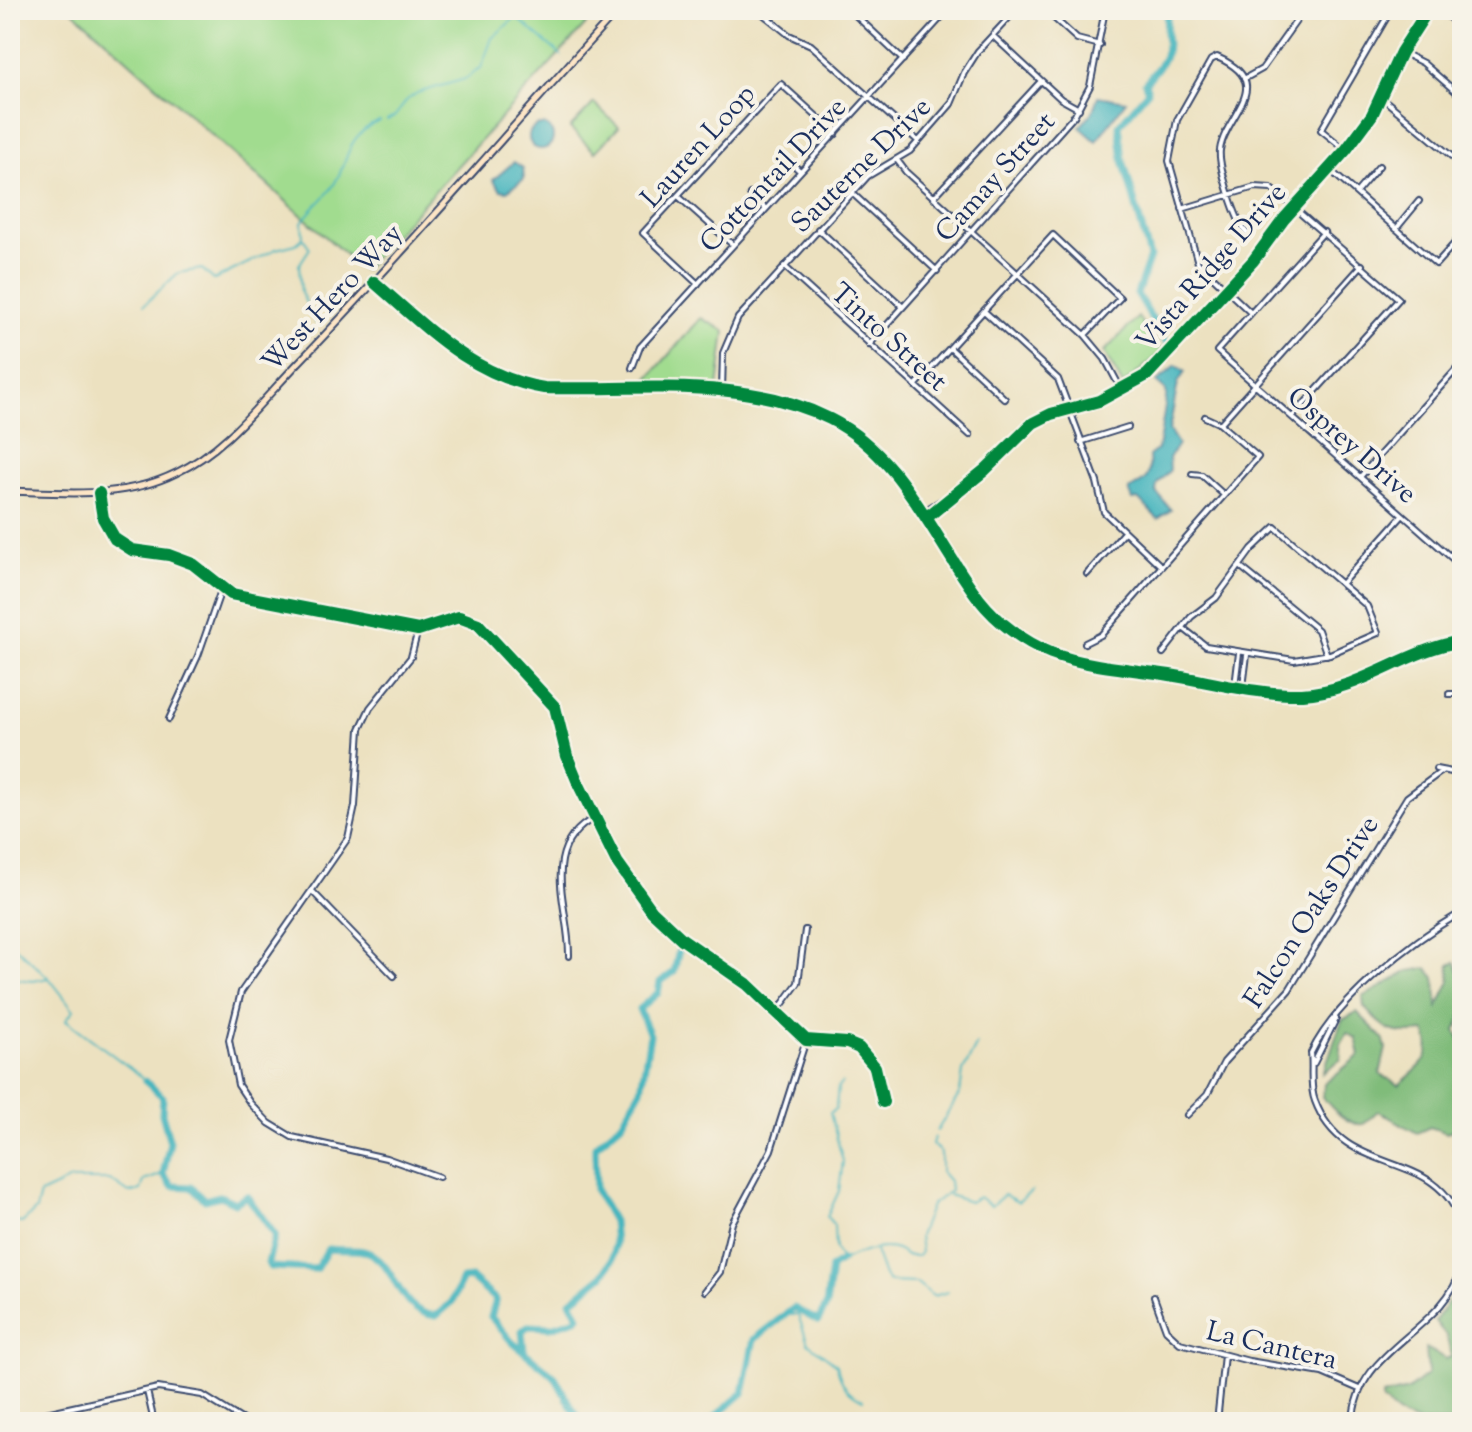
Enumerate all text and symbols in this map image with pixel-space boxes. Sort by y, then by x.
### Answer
street label: Lauren Loop [633,76,766,218]
street label: Sauterne Drive [783,89,941,243]
street label: Cottontail Drive [692,90,857,263]
street label: Camay Street [927,104,1066,252]
street label: Vista Ridge Drive [1128,175,1297,361]
street label: West Hero Way [253,216,413,382]
street label: Tinto Street [820,275,956,402]
street label: Osprey Drive [1277,378,1425,514]
street label: Falcon Oaks Drive [1235,808,1390,1017]
street label: La Cantera [1202,1312,1341,1381]

